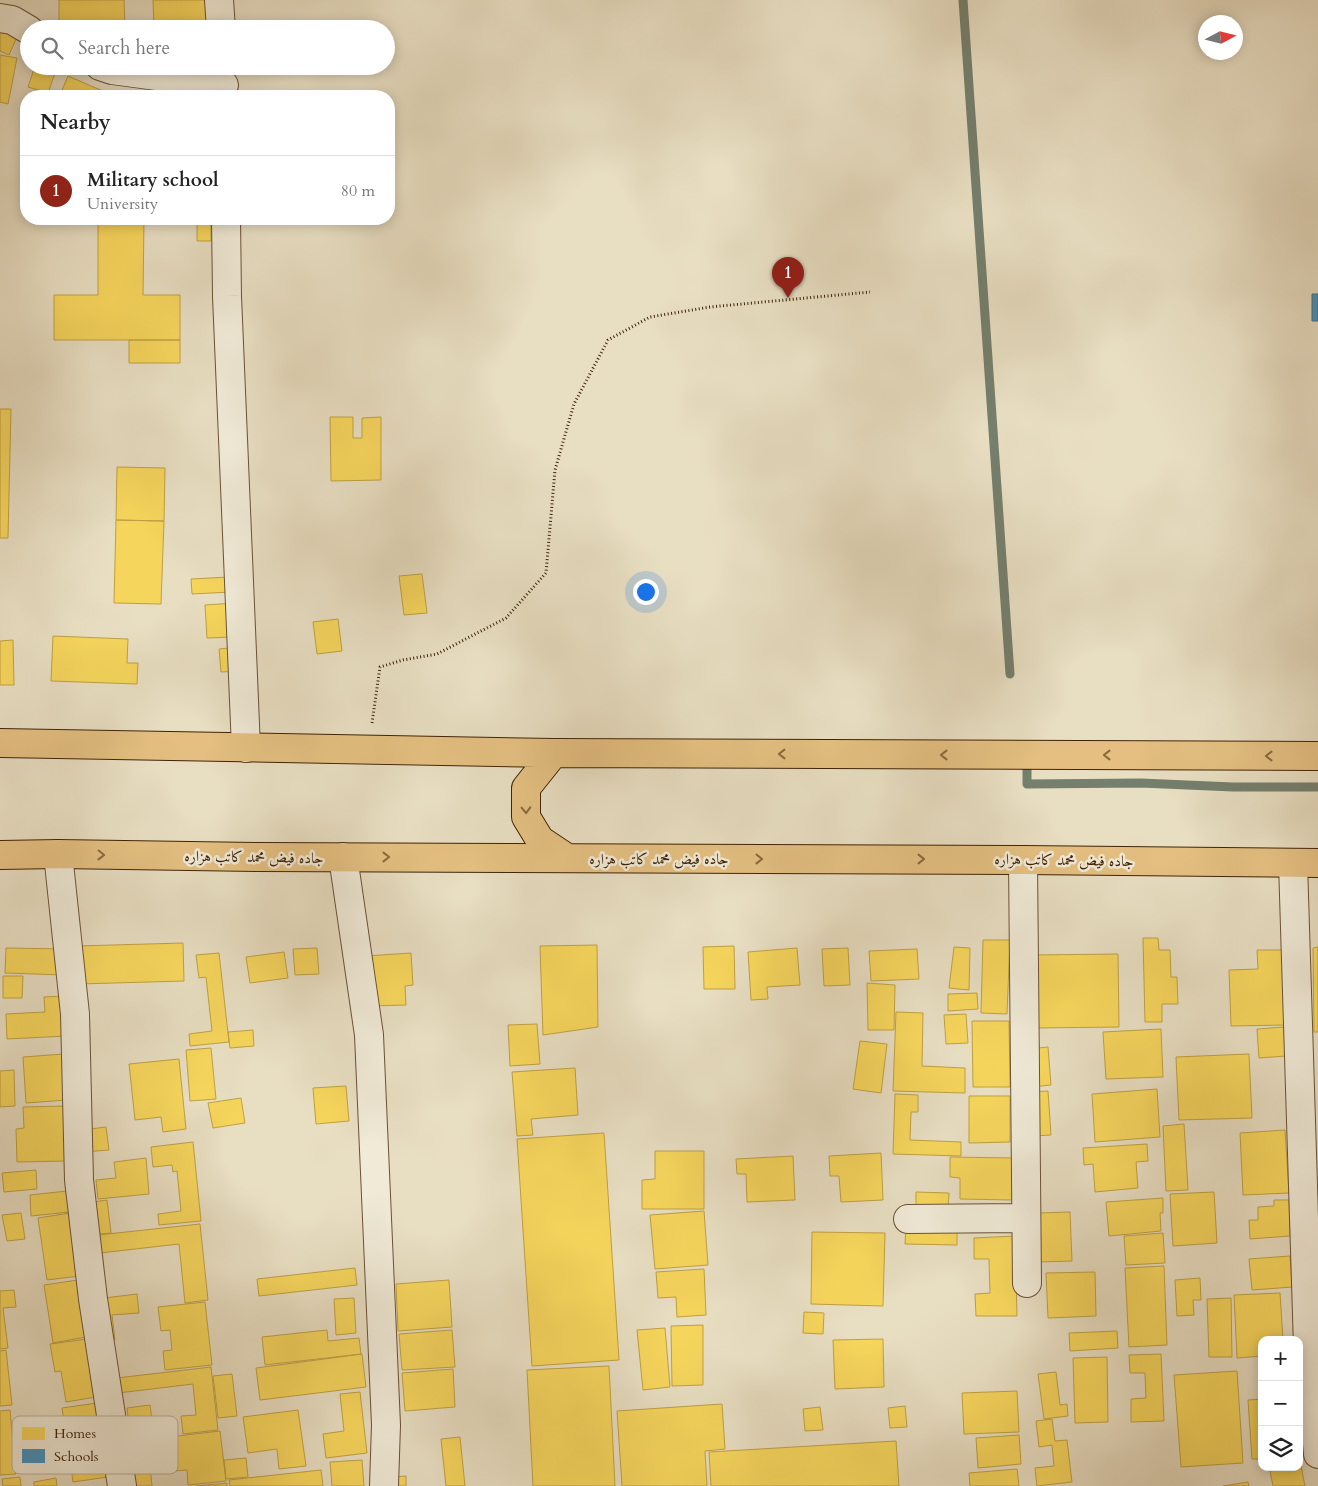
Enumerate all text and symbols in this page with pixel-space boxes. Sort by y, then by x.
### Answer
north arrow [1198,15,1243,60]
search box [20,20,395,75]
icon: search [38,34,66,62]
text: Search here [78,35,170,61]
text: Nearby [40,108,111,137]
text: Military school [87,167,219,193]
text: 1 [52,180,60,202]
text: 80 m [341,180,375,202]
text: University [87,193,158,215]
pin: 1 [772,257,804,298]
your location [633,579,659,605]
one-way arrow [778,749,786,759]
one-way arrow [940,750,948,760]
one-way arrow [1103,750,1110,760]
one-way arrow [1265,751,1273,761]
one-way arrow [521,806,532,814]
street label: جاده فیض محمد کاتب هزاره [184,846,324,868]
street label: جاده فیض محمد کاتب هزاره [589,849,729,869]
street label: جاده فیض محمد کاتب هزاره [994,849,1134,871]
one-way arrow [98,850,105,860]
one-way arrow [382,852,390,863]
one-way arrow [755,854,763,864]
one-way arrow [918,854,925,864]
map controls [1258,1336,1303,1471]
button: + [1258,1336,1303,1381]
button: − [1258,1381,1303,1426]
legend [12,1416,178,1474]
text: Homes [54,1424,96,1443]
button: layers [1258,1426,1303,1471]
text: Schools [54,1447,99,1466]

